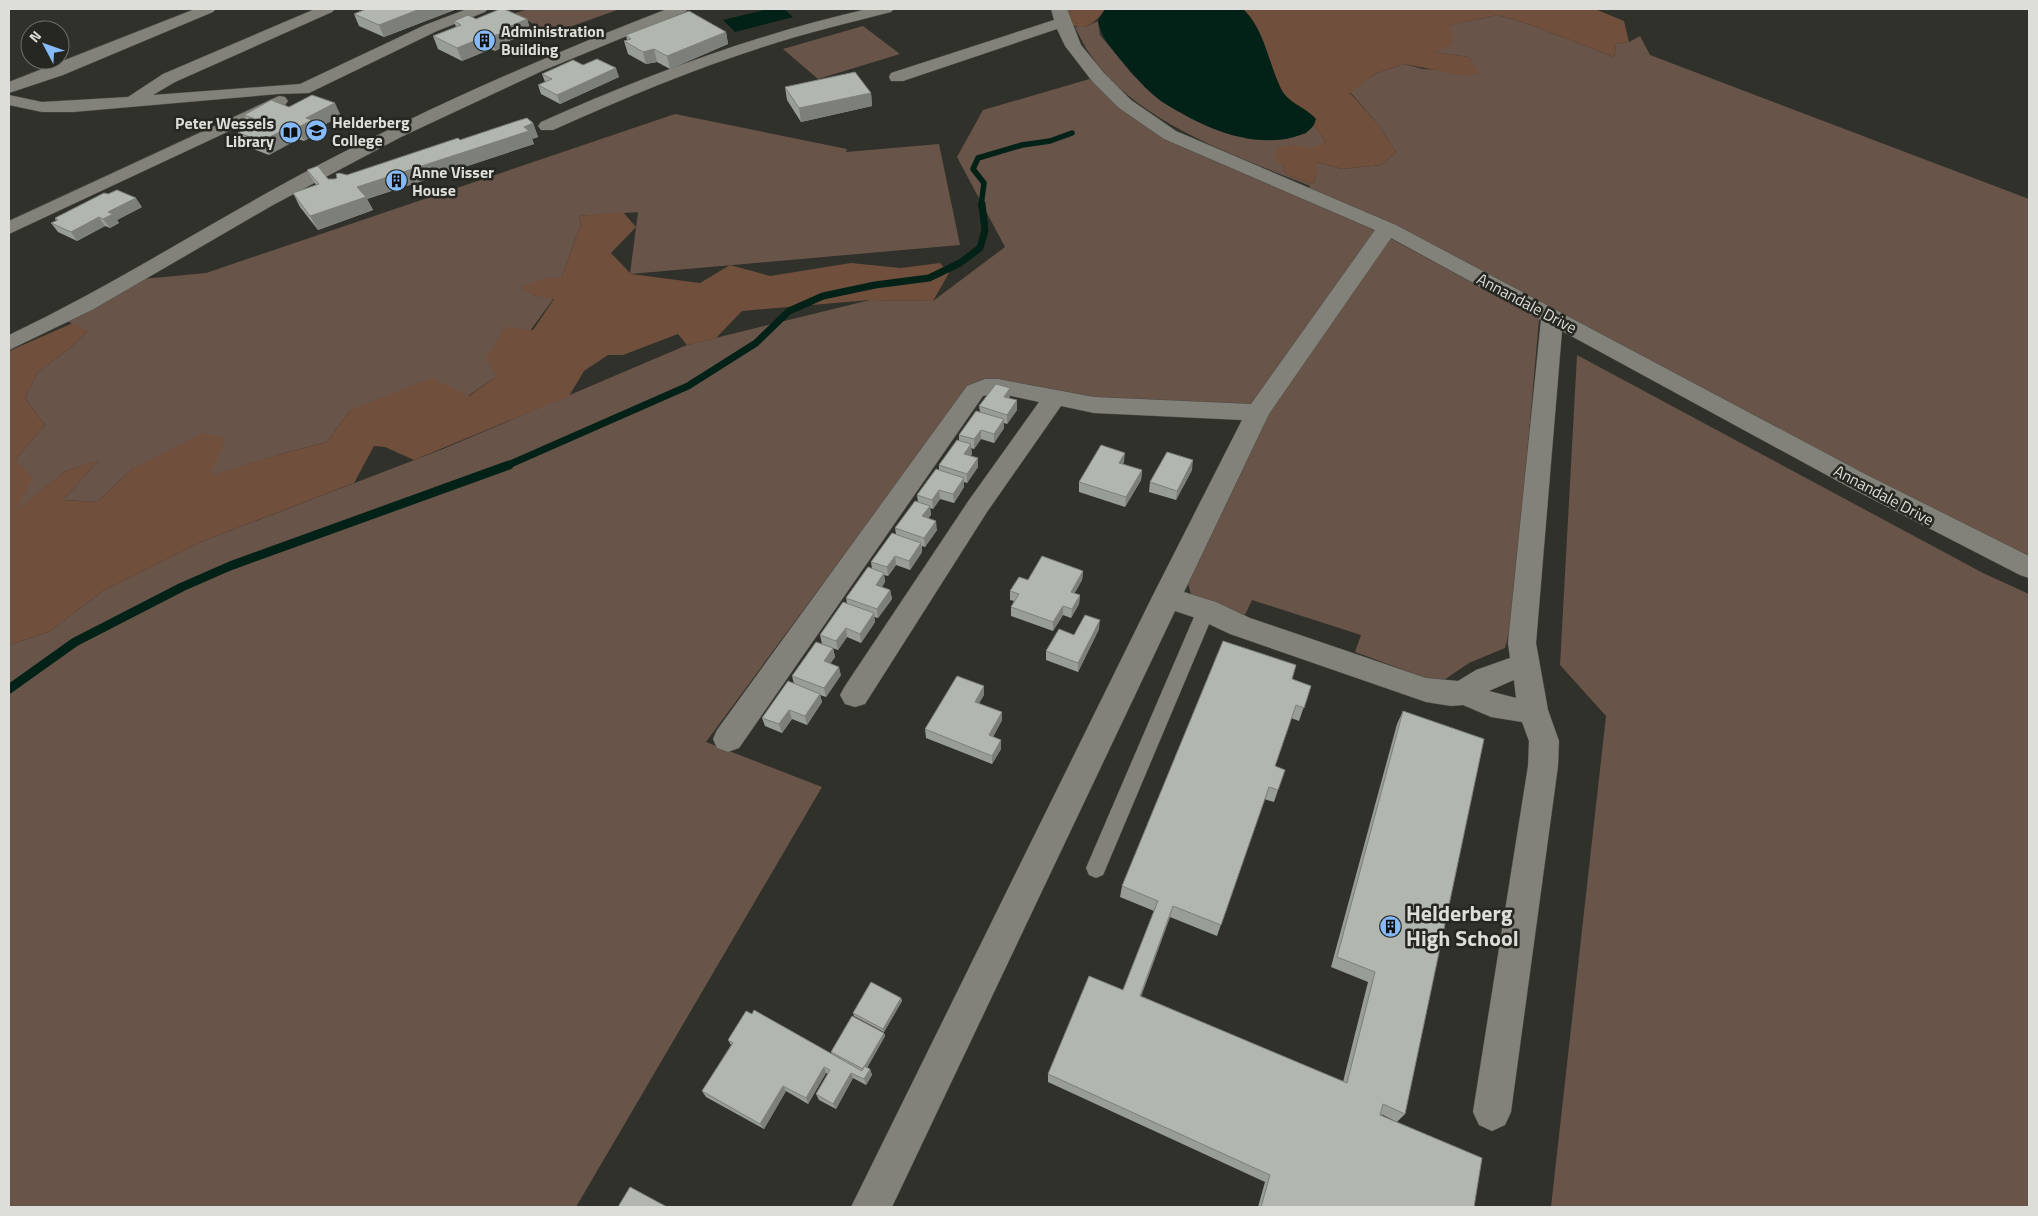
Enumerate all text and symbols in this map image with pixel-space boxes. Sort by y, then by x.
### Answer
place label: Administration Building [501,19,605,61]
north arrow [20,20,70,70]
text: N [24,26,46,47]
building icon: Administration Building [473,28,497,52]
place label: Helderberg College [332,110,410,152]
place label: Peter Wessels Library [175,111,274,153]
school or university icon: Helderberg College [304,119,328,143]
library icon: Peter Wessels Library [278,120,302,144]
place label: Anne Visser House [412,160,494,202]
building icon: Anne Visser House [384,169,408,193]
street label: Annandale Drive [1473,267,1581,339]
street label: Annandale Drive [1830,459,1938,531]
place label: Helderberg High School [1406,896,1519,955]
building icon: Helderberg High School [1378,914,1402,938]

